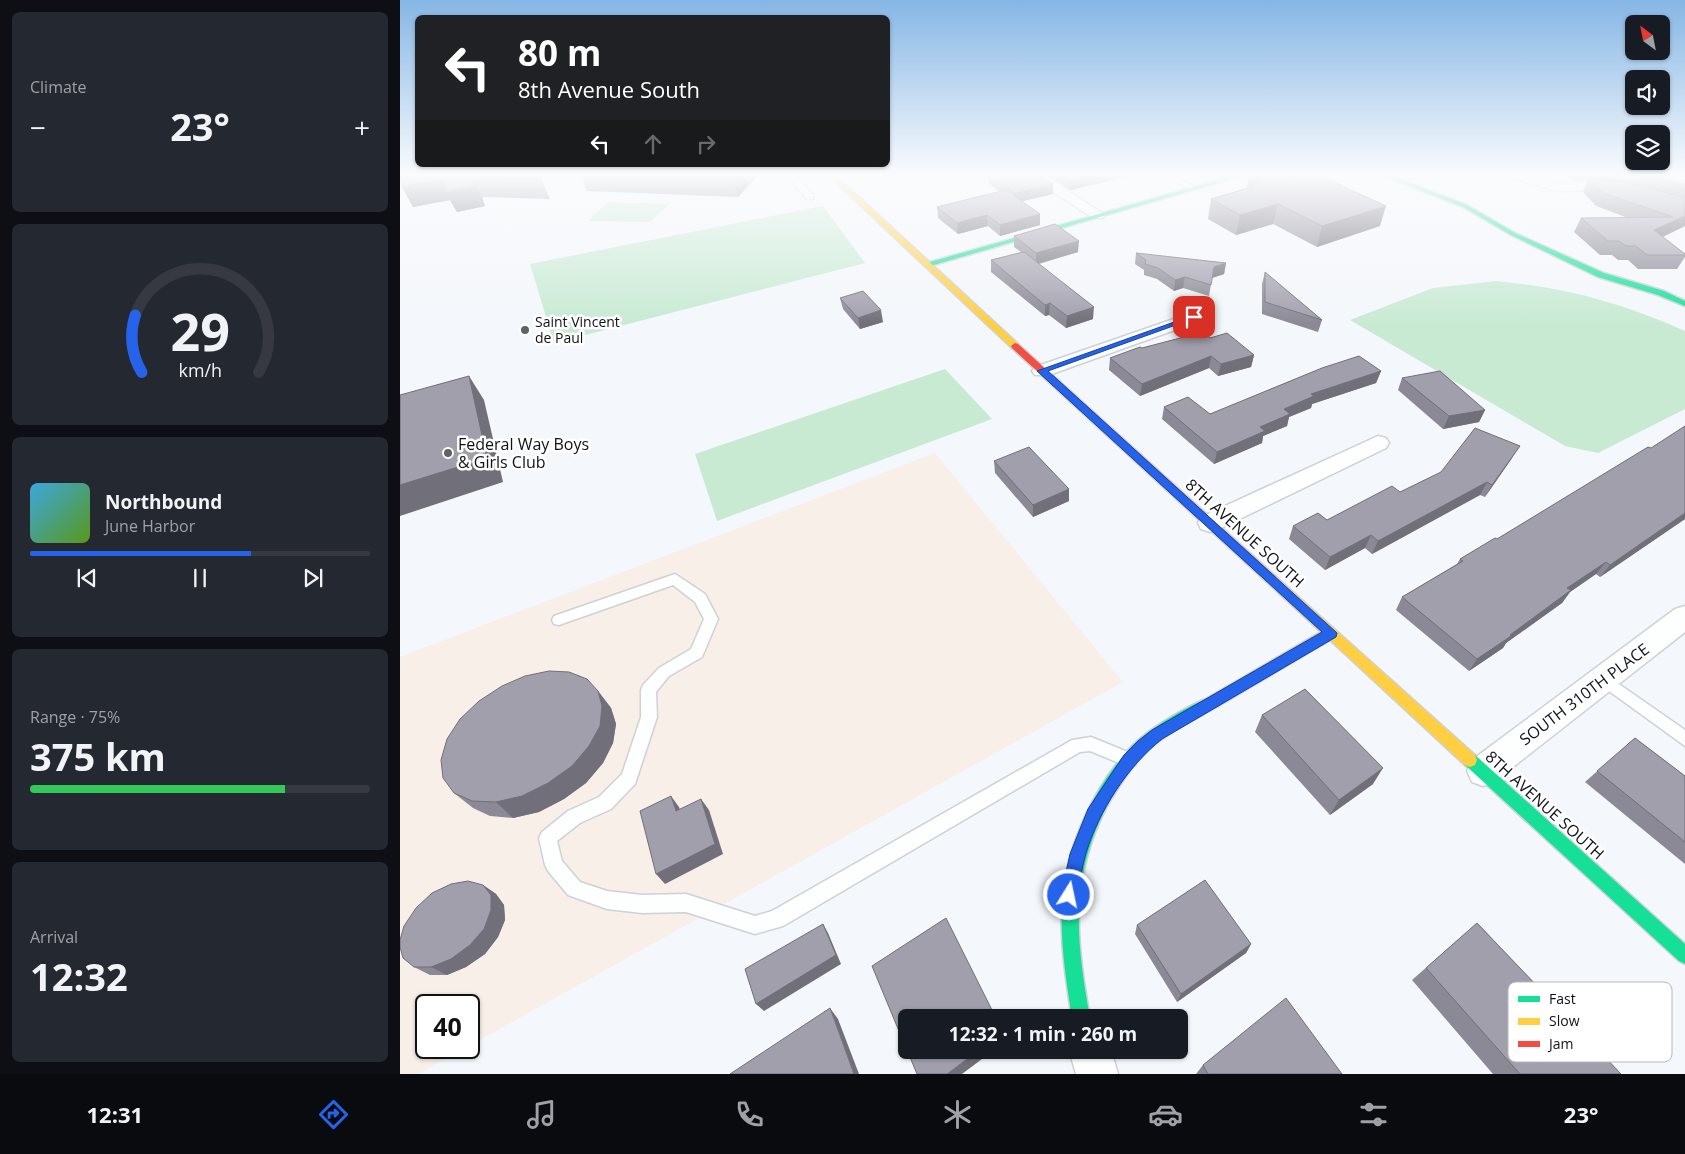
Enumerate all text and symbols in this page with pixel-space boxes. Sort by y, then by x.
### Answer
north arrow [1625,15,1670,60]
map controls [1625,15,1670,170]
text: 80 m [518,29,601,76]
icon: left [435,35,500,100]
button: sound [1625,70,1670,115]
text: 8th Avenue South [518,74,700,104]
text: Climate [30,76,87,98]
text: 23° [170,100,230,152]
text: − [30,108,46,146]
text: + [354,108,370,146]
button: layers [1625,125,1670,170]
icon: left [586,130,614,158]
icon: ahead [639,130,667,158]
icon: right [692,130,720,158]
text: 29 [170,295,230,366]
pin [1173,296,1215,338]
icon: arrive [1180,303,1208,331]
place label: Saint Vincent de Paul [535,312,620,347]
marker: Saint Vincent de Paul [519,324,531,336]
text: km/h [178,358,222,382]
place label: Federal Way Boys & Girls Club [458,433,589,473]
marker: Federal Way Boys & Girls Club [442,447,454,459]
street label: 8TH AVENUE SOUTH [1181,474,1309,592]
text: Northbound [105,489,222,515]
text: June Harbor [105,515,195,537]
icon: previous [73,564,101,592]
icon: pause [186,564,214,592]
icon: next [299,564,327,592]
street label: SOUTH 310TH PLACE [1515,638,1653,750]
text: Range · 75% [30,706,120,728]
text: 375 km [30,730,166,782]
street label: 8TH AVENUE SOUTH [1481,746,1609,864]
position arrow [1042,868,1094,920]
text: Arrival [30,926,78,948]
text: 12:32 [30,950,128,1002]
legend [1508,982,1672,1062]
text: Fast [1549,989,1576,1008]
speed limit sign: 40 [415,994,480,1059]
text: Slow [1549,1011,1580,1030]
text: 12:32 · 1 min · 260 m [949,1021,1137,1047]
text: Jam [1547,1034,1574,1053]
icon: directions [316,1097,351,1132]
icon: music [524,1097,559,1132]
icon: phone [732,1097,767,1132]
icon: climate [940,1097,975,1132]
icon: car [1148,1097,1183,1132]
icon: filters [1356,1097,1391,1132]
text: 12:31 [86,1099,143,1129]
text: 23° [1564,1099,1598,1129]

